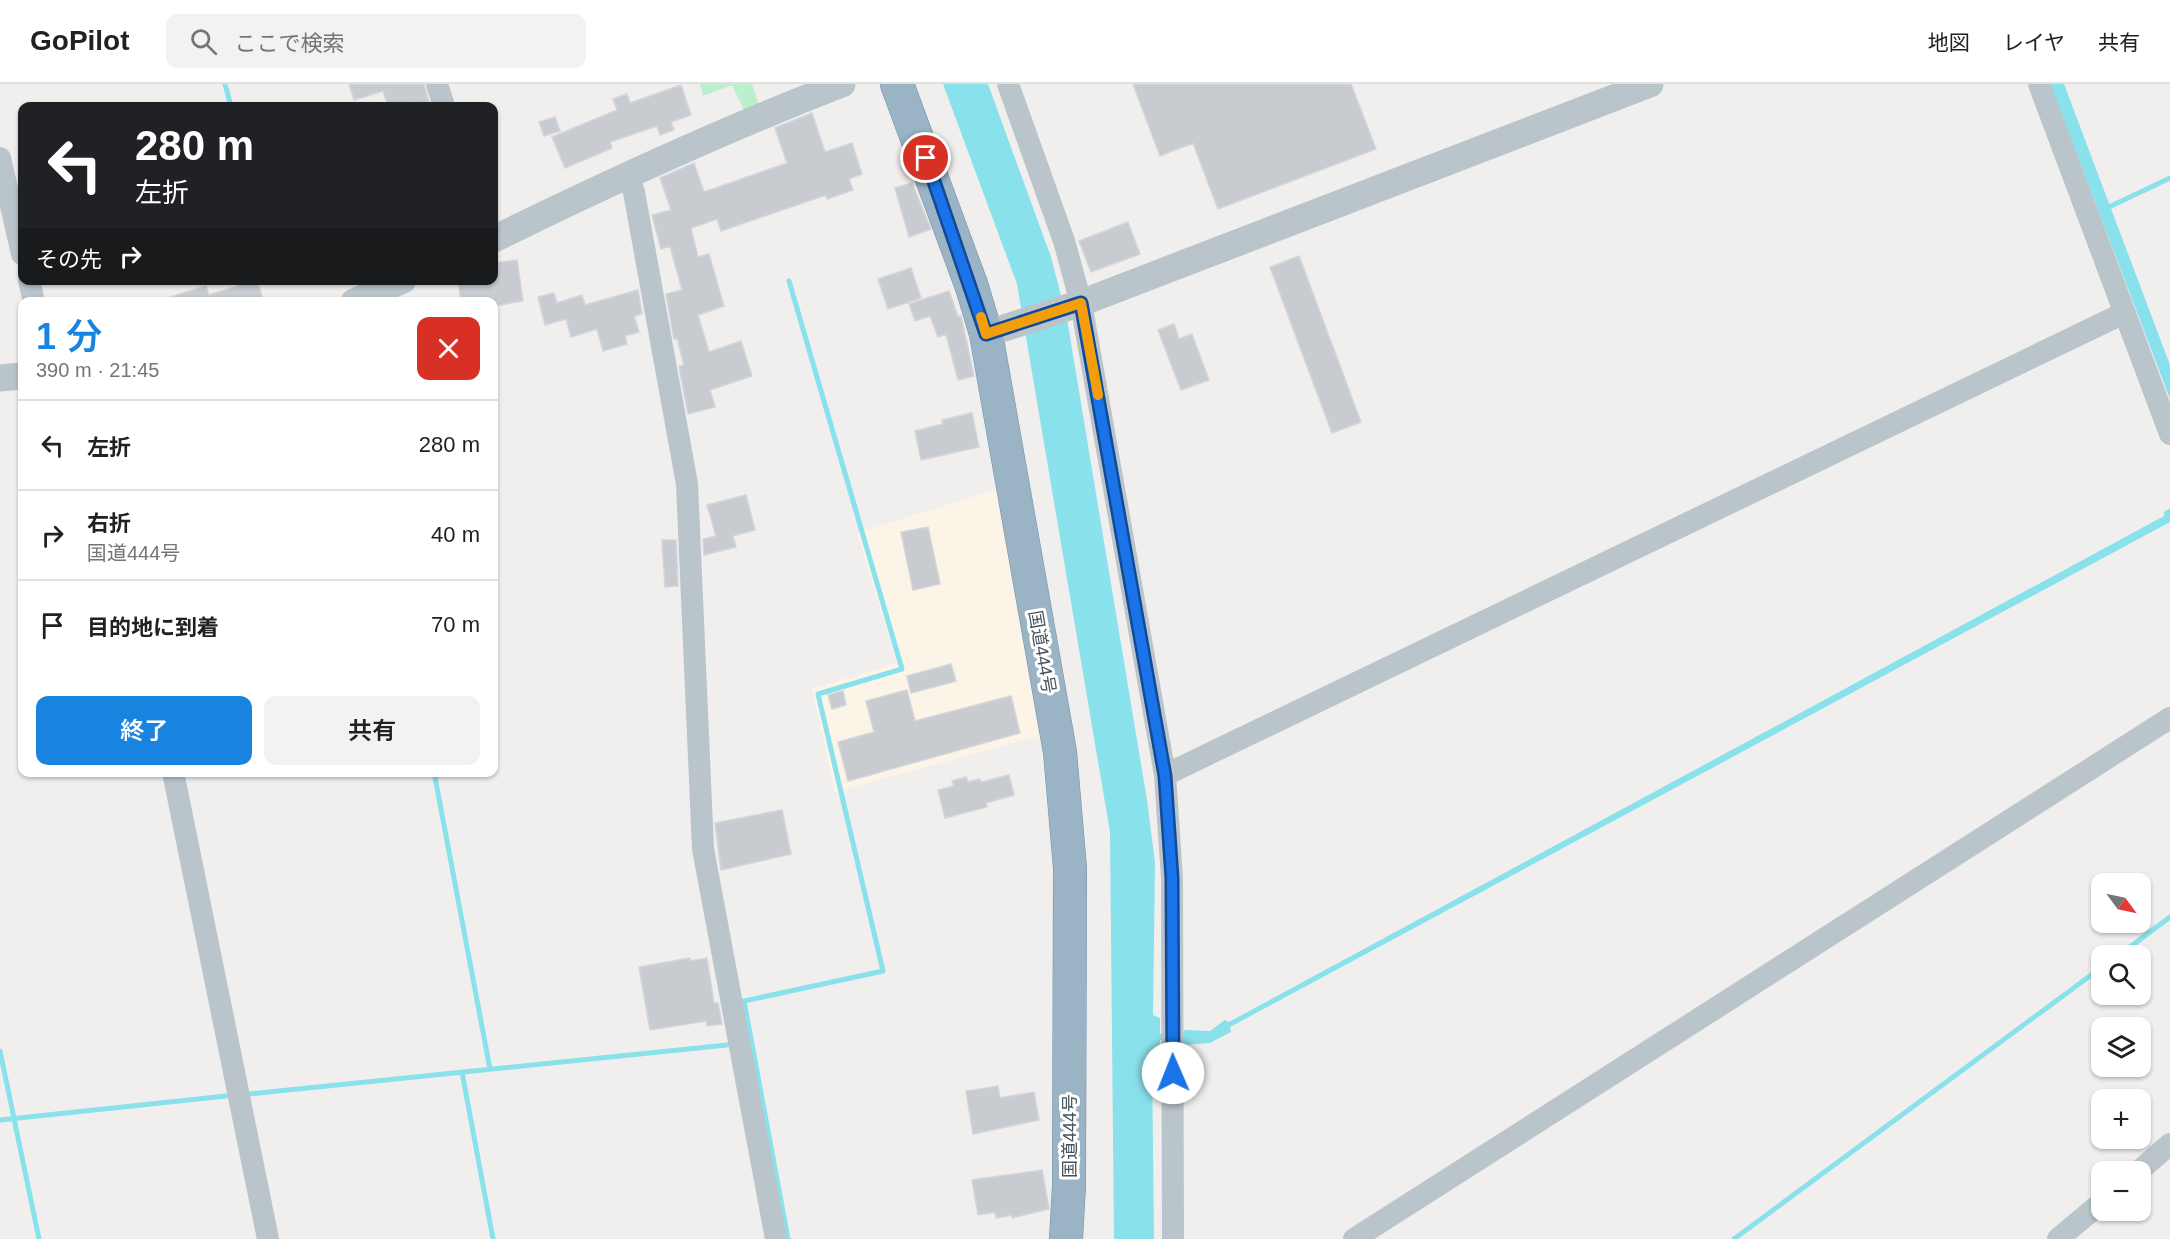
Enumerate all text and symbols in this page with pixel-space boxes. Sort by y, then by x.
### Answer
search box [166,14,586,68]
text: GoPilot [30,25,130,56]
icon: search [187,25,220,58]
text: ここで検索 [235,31,345,56]
text: 地図 [1928,31,1970,54]
text: レイヤ [2003,31,2065,54]
text: 共有 [2098,31,2140,54]
text: 280 m [135,122,254,169]
icon: left [36,126,114,204]
pin [900,132,951,183]
icon: arrive [909,141,942,174]
text: 左折 [135,178,189,208]
icon: right [114,240,147,273]
text: その先 [36,247,102,272]
text: 1 分 [36,316,102,357]
button: close [417,317,480,380]
text: 390 m · 21:45 [36,359,159,381]
icon: left [36,429,69,462]
text: 280 m [419,432,480,457]
text: 左折 [87,435,131,460]
text: 右折 [87,511,131,536]
icon: right [36,519,69,552]
text: 40 m [431,522,480,547]
text: 国道444号 [87,542,180,564]
icon: arrive [36,609,69,642]
street label: 国道444号 [1025,609,1059,695]
text: 70 m [431,612,480,637]
text: 目的地に到着 [87,615,219,640]
button: 終了 [36,696,252,765]
button: 共有 [264,696,480,765]
north arrow [2091,873,2151,933]
map controls [2091,873,2151,1221]
button: search [2091,945,2151,1005]
button: layers [2091,1017,2151,1077]
position arrow [1141,1041,1205,1105]
button: + [2091,1089,2151,1149]
street label: 国道444号 [1060,1094,1080,1178]
button: − [2091,1161,2151,1221]

